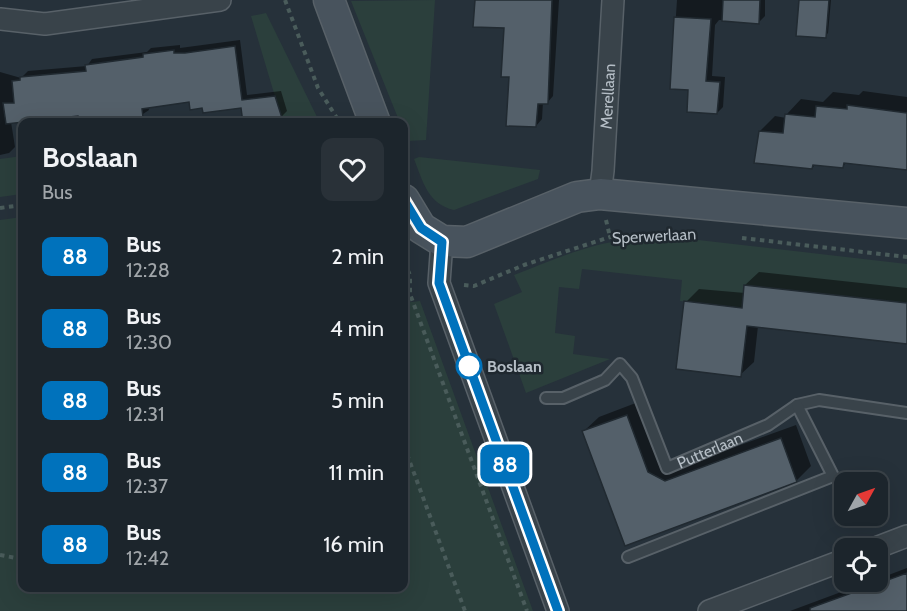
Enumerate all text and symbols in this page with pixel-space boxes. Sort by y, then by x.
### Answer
street label: Merellaan [596,63,619,130]
button: heart [321,138,384,201]
text: Boslaan [42,140,138,174]
text: Bus [42,180,73,204]
street label: Sperwerlaan [611,224,697,248]
text: Bus [126,231,161,258]
text: 2 min [331,243,384,270]
text: 88 [62,244,88,269]
text: 12:28 [126,258,170,282]
text: Bus [126,303,161,330]
text: 4 min [330,315,384,342]
text: 88 [62,316,88,341]
text: 12:30 [126,330,172,354]
marker: Boslaan [456,353,482,379]
place label: Boslaan [487,357,542,376]
text: Bus [126,375,161,402]
text: 5 min [331,387,384,414]
text: 88 [62,388,88,413]
text: 12:31 [126,402,165,426]
street label: Putterlaan [674,427,745,472]
line badge: 88 [478,444,532,484]
text: Bus [126,447,161,474]
text: 88 [492,452,518,477]
text: 11 min [328,459,384,486]
text: 88 [62,460,88,485]
north arrow [834,472,888,526]
map controls [834,472,888,592]
text: 12:37 [126,474,168,498]
text: Bus [126,519,161,546]
text: 16 min [323,531,384,558]
text: 88 [62,532,88,557]
button: locate [834,538,888,592]
text: 12:42 [126,546,169,570]

